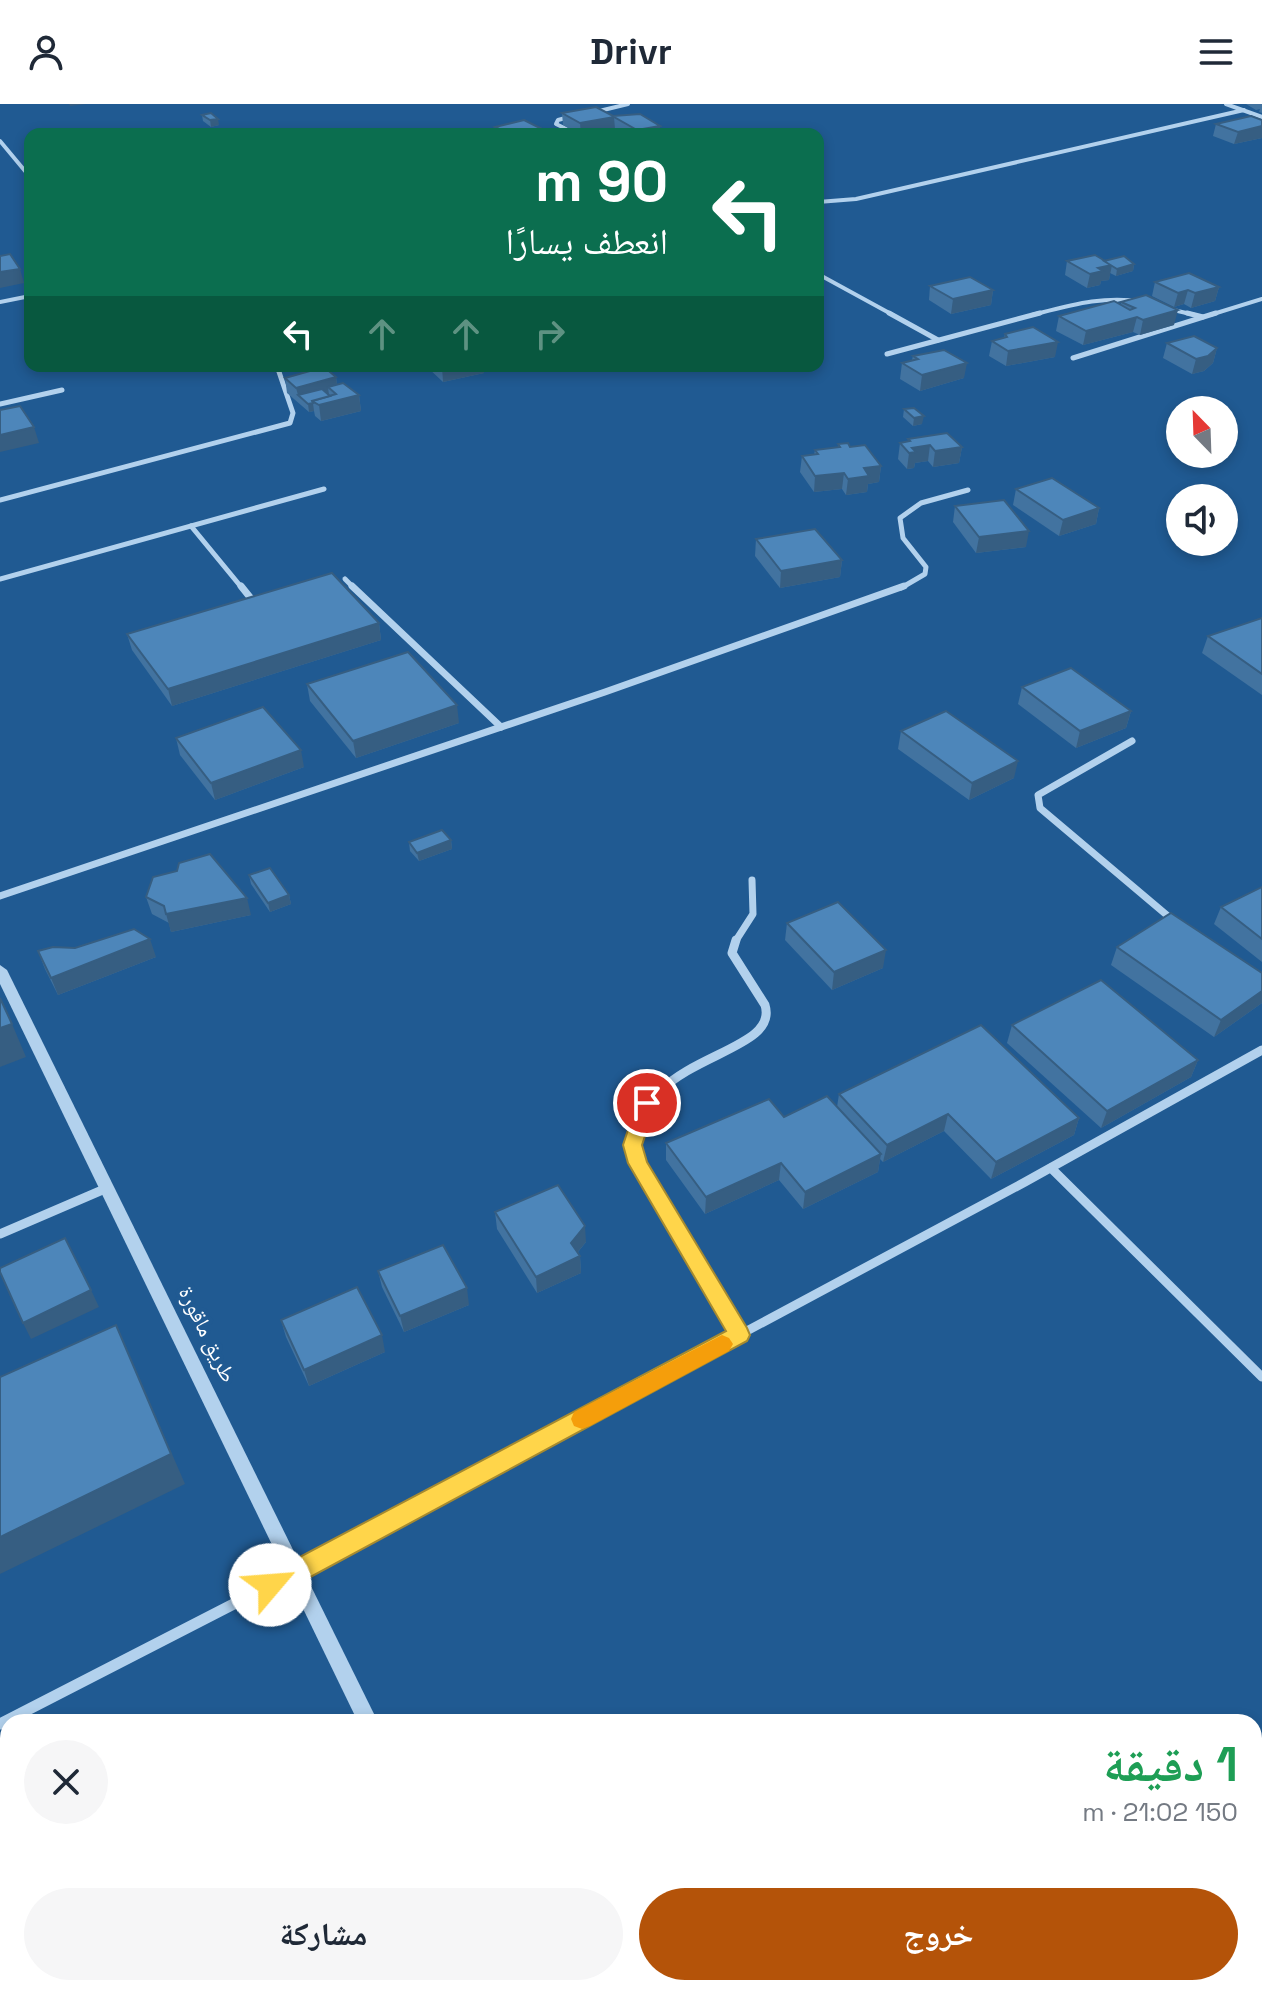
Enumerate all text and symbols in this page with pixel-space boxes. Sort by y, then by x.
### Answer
text: Drivr [590,29,672,75]
icon: person [24,30,68,74]
icon: menu [1194,30,1238,74]
text: 90 m [535,146,668,217]
icon: left [696,160,800,264]
text: انعطف يسارًا [506,219,668,265]
icon: left [276,312,320,356]
icon: ahead [360,312,404,356]
icon: ahead [444,312,488,356]
icon: right [528,312,572,356]
north arrow [1166,396,1238,468]
map controls [1166,396,1238,556]
button: sound [1166,484,1238,556]
pin [613,1069,681,1137]
icon: arrive [625,1081,669,1125]
street label: طريق ماقورة [173,1281,243,1387]
position arrow [228,1543,312,1627]
text: 1 دقيقة [1103,1734,1238,1795]
button: close [24,1740,108,1824]
text: 150 m · 21:02 [1082,1795,1238,1829]
button: مشاركة [24,1888,623,1980]
button: خروج [639,1888,1238,1980]

